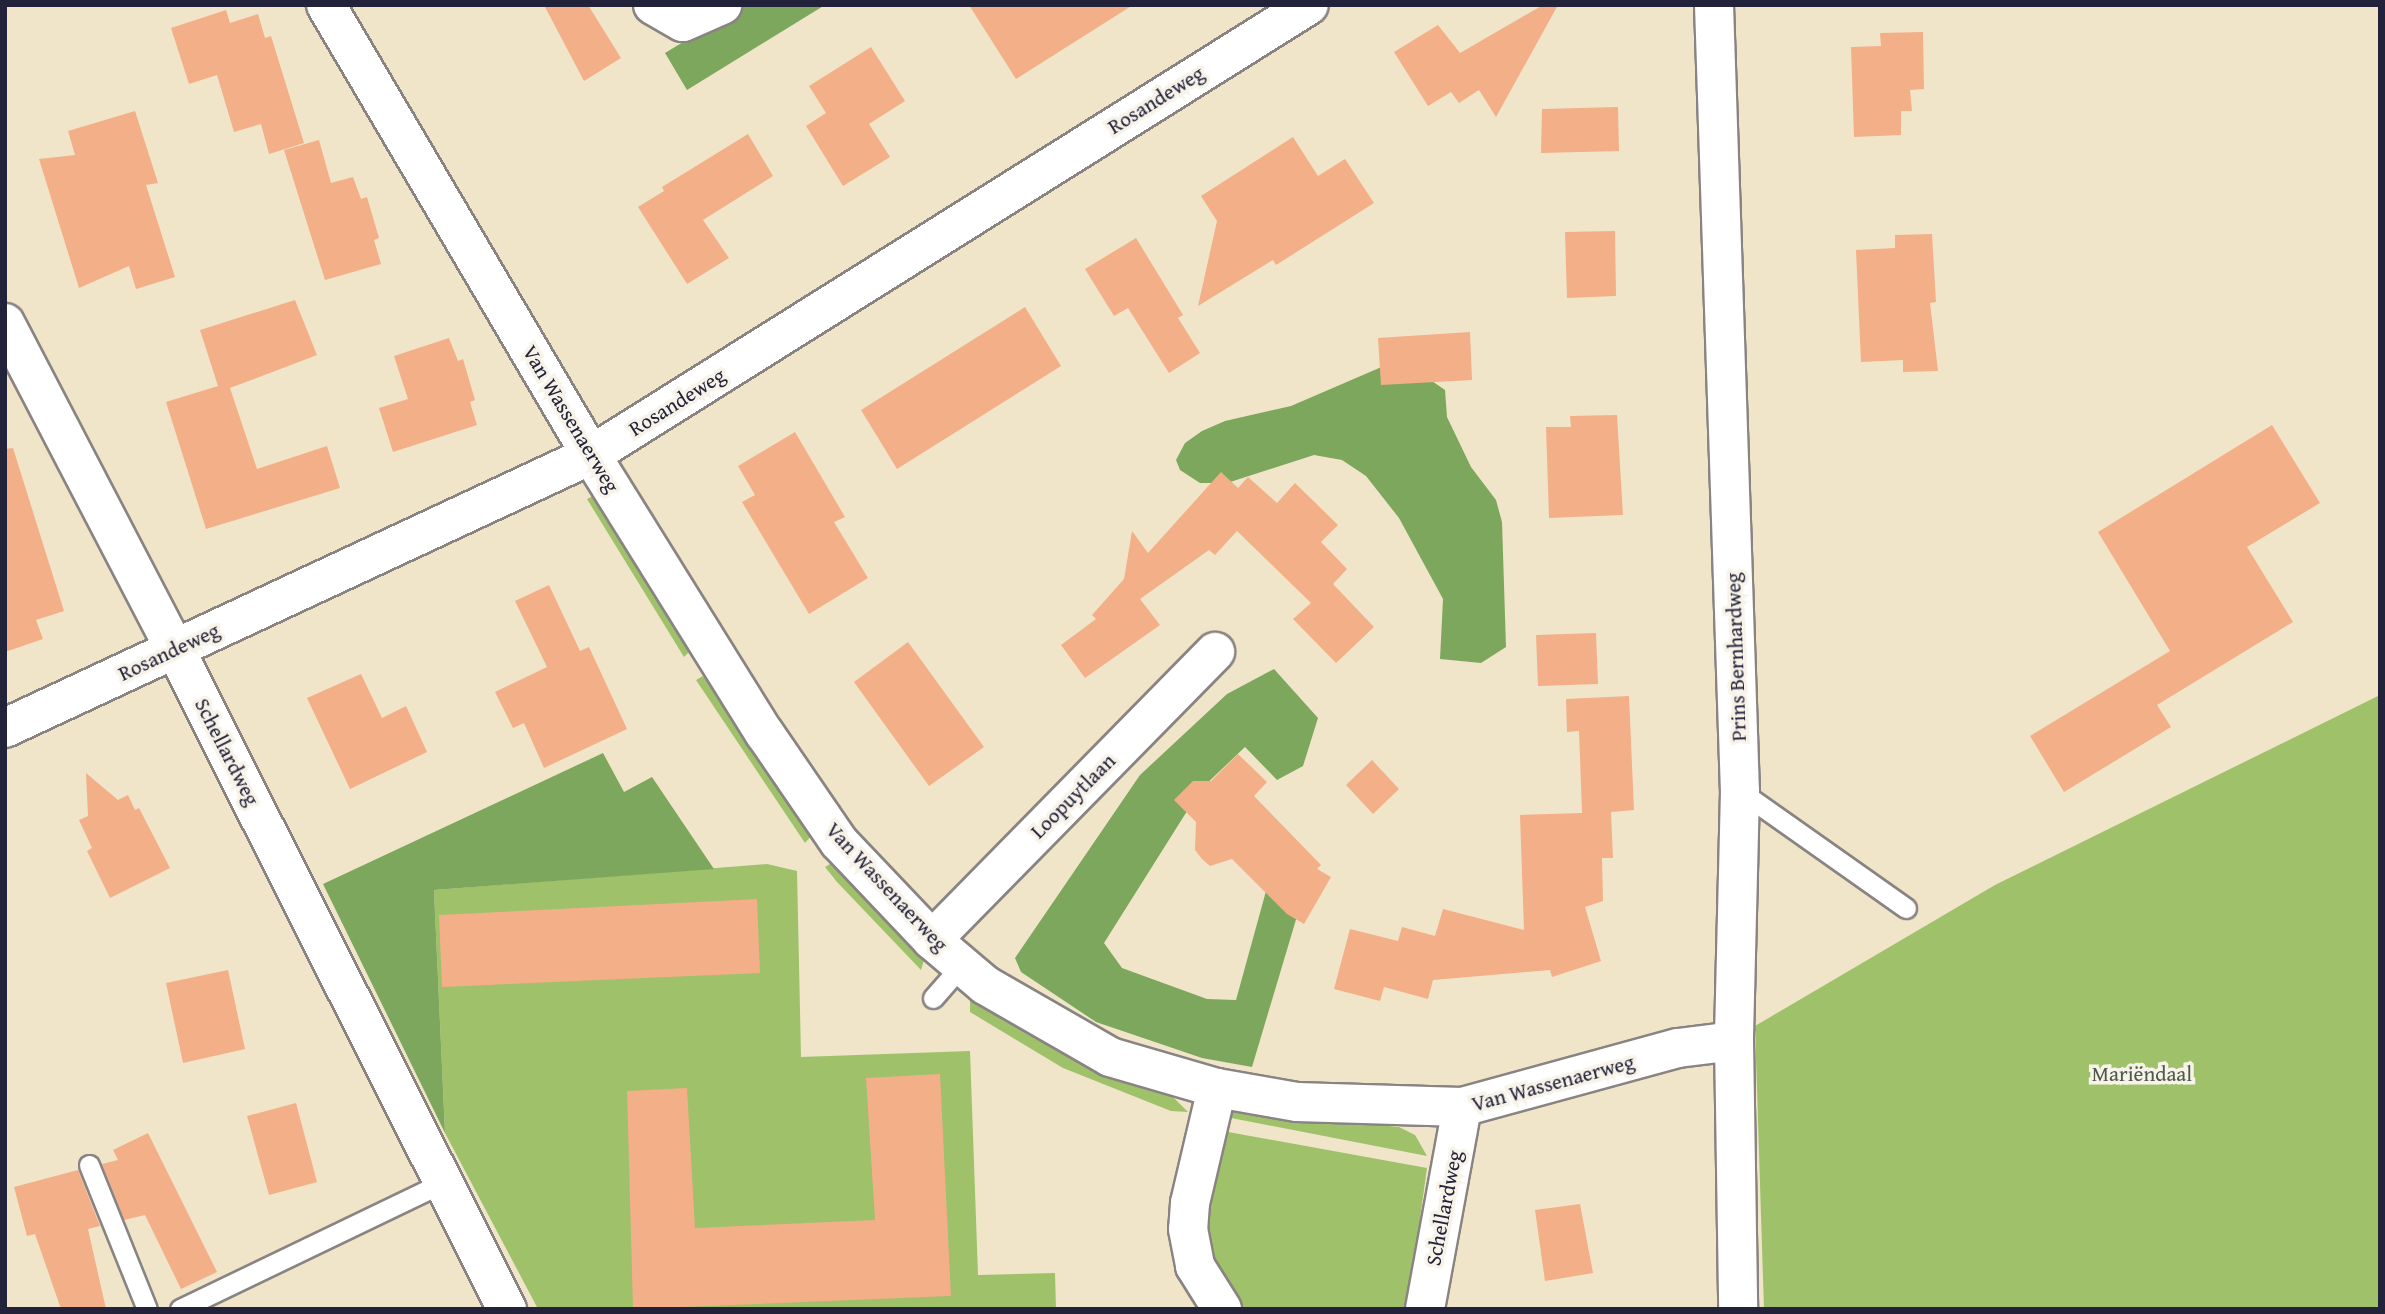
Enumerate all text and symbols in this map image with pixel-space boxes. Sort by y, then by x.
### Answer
street label: Rosandeweg [1103,61,1209,139]
street label: Van Wassenaerweg [517,341,625,497]
street label: Rosandeweg [624,363,730,441]
street label: Prins Bernhardweg [1720,572,1752,742]
street label: Rosandeweg [114,618,224,686]
street label: Schellardweg [189,694,265,810]
street label: Loopuytlaan [1025,748,1121,844]
street label: Van Wassenaerweg [821,817,953,957]
street label: Van Wassenaerweg [1469,1049,1637,1117]
park label: Mariëndaal [2092,1061,2192,1087]
street label: Schellardweg [1420,1148,1468,1268]

